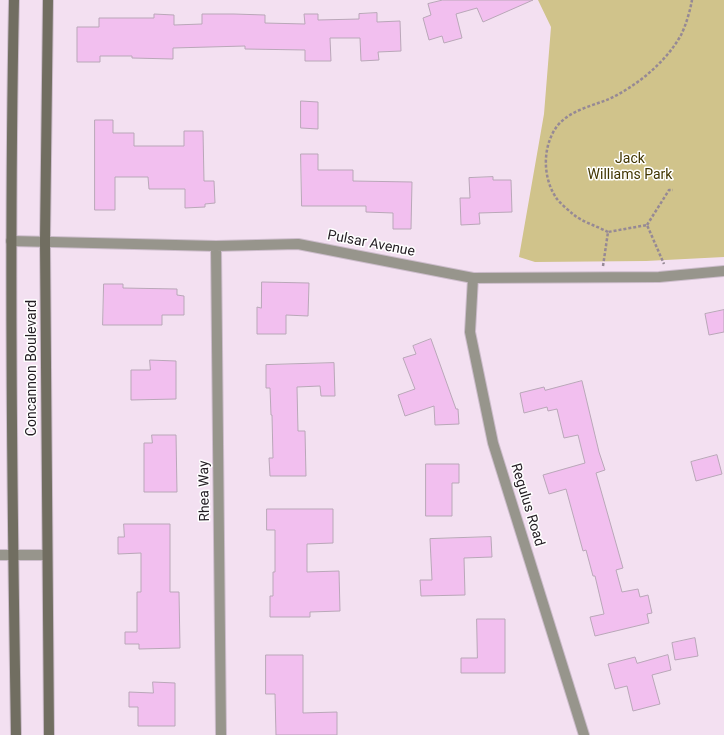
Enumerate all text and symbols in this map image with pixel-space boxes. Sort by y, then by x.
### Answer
park label: Jack Williams Park [588,151,672,184]
street label: Pulsar Avenue [326,227,416,261]
street label: Concannon Boulevard [24,300,40,436]
street label: Rhea Way [196,460,214,522]
street label: Regulus Road [506,462,548,548]

